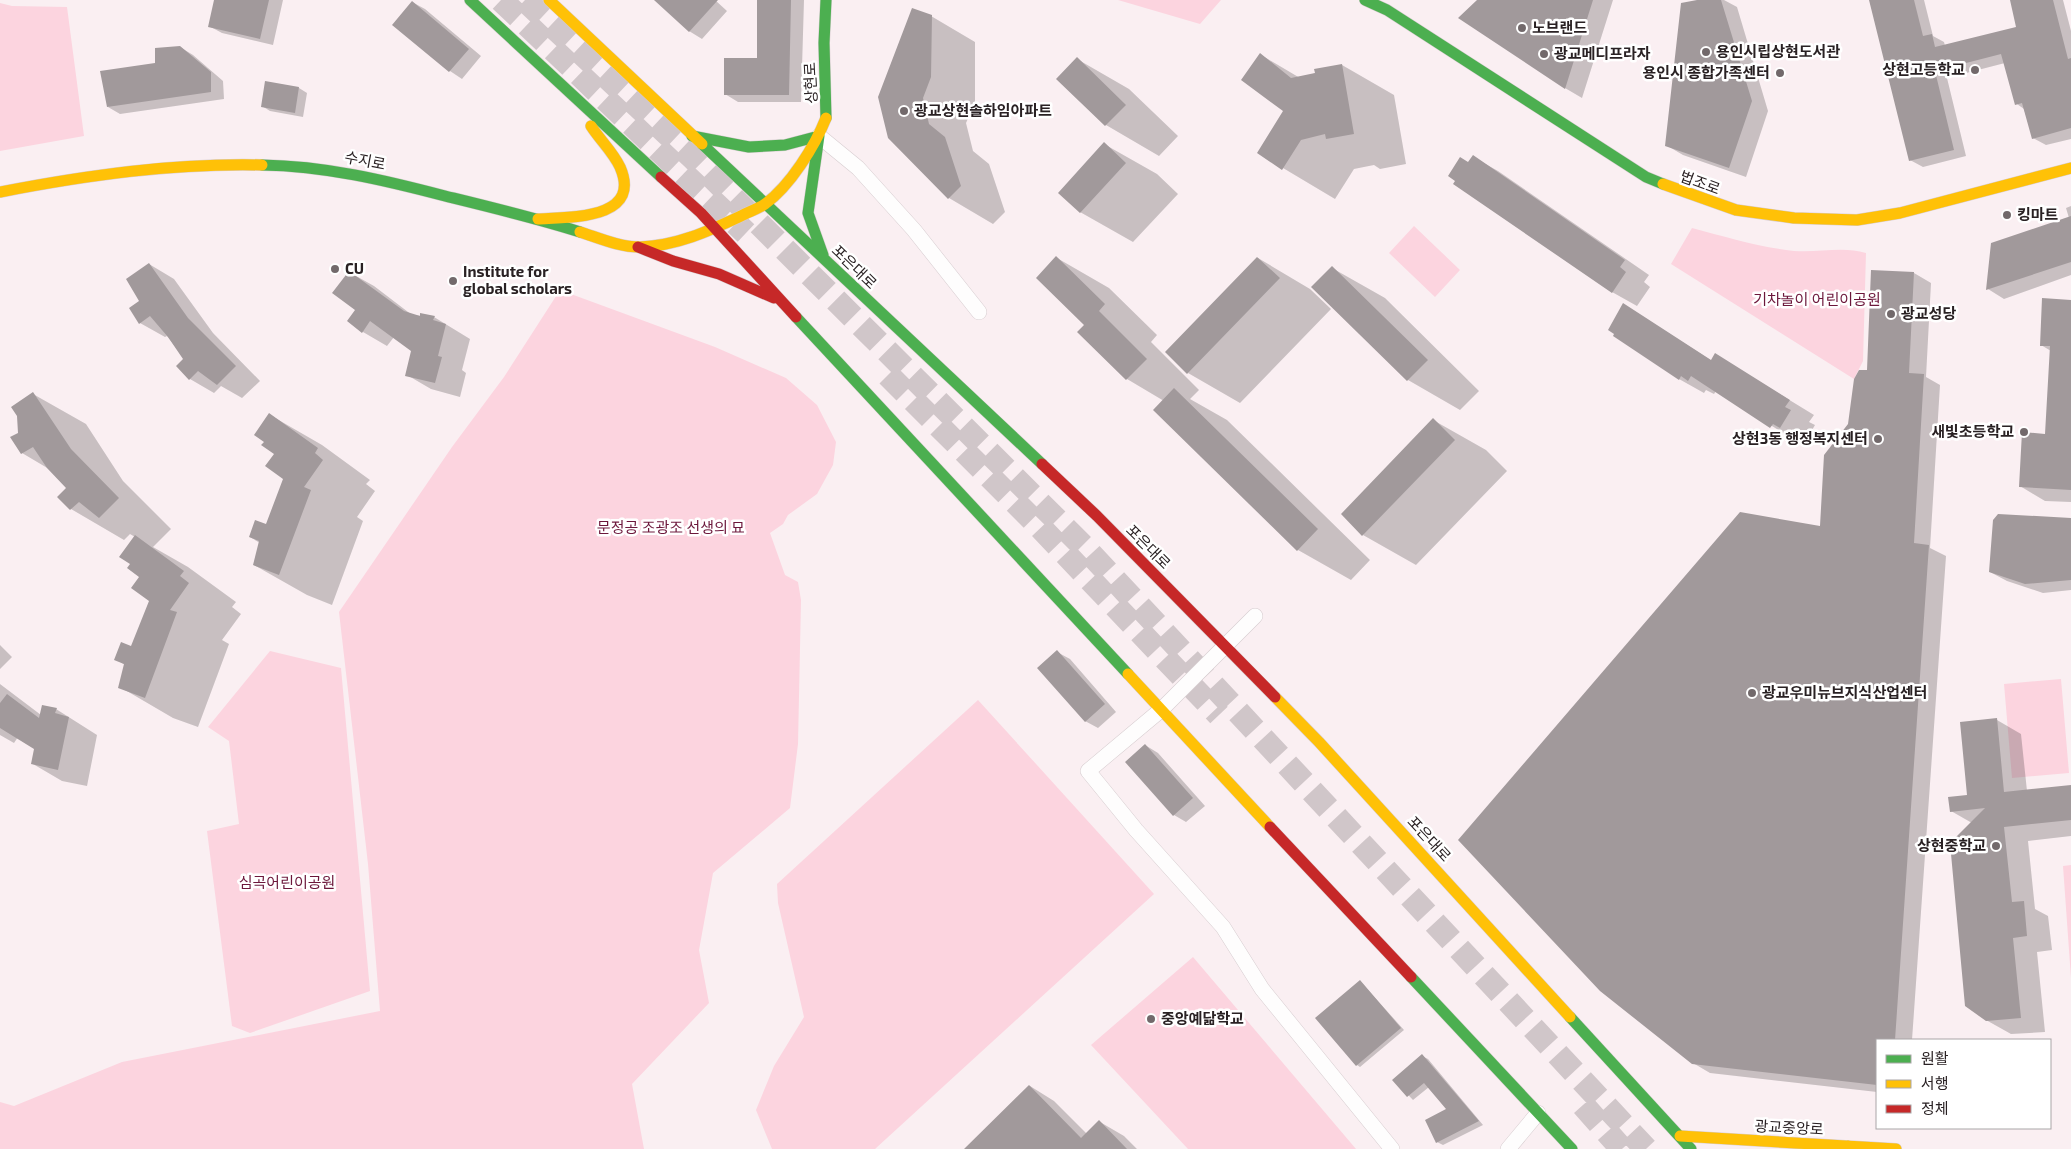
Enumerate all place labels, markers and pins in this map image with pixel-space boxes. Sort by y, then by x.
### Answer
place label: 노브랜드 [1532,18,1587,36]
marker: 노브랜드 [1516,22,1528,34]
place label: 용인시립상현도서관 [1716,42,1840,60]
place label: 광교메디프라자 [1554,44,1651,62]
marker: 용인시립상현도서관 [1700,46,1712,58]
marker: 광교메디프라자 [1538,48,1550,60]
place label: 상현고등학교 [1882,60,1965,78]
place label: 용인시 종합가족센터 [1643,63,1770,81]
marker: 상현고등학교 [1969,64,1981,76]
marker: 용인시 종합가족센터 [1774,67,1786,79]
place label: 광교상현솔하임아파트 [914,101,1052,119]
marker: 광교상현솔하임아파트 [898,105,910,117]
place label: 킹마트 [2017,205,2059,223]
marker: 킹마트 [2001,209,2013,221]
place label: CU [345,259,364,277]
place label: Institute for global scholars [463,262,572,297]
marker: CU [329,263,341,275]
marker: Institute for global scholars [447,275,459,287]
place label: 광교성당 [1901,304,1956,322]
marker: 광교성당 [1885,308,1897,320]
place label: 새빛초등학교 [1931,422,2014,440]
marker: 새빛초등학교 [2018,426,2030,438]
place label: 상현3동 행정복지센터 [1732,429,1868,447]
marker: 상현3동 행정복지센터 [1872,433,1884,445]
place label: 광교우미뉴브지식산업센터 [1762,683,1928,701]
marker: 광교우미뉴브지식산업센터 [1746,687,1758,699]
place label: 상현중학교 [1917,836,1986,854]
marker: 상현중학교 [1990,840,2002,852]
place label: 중앙예닮학교 [1161,1009,1244,1027]
marker: 중앙예닮학교 [1145,1013,1157,1025]

